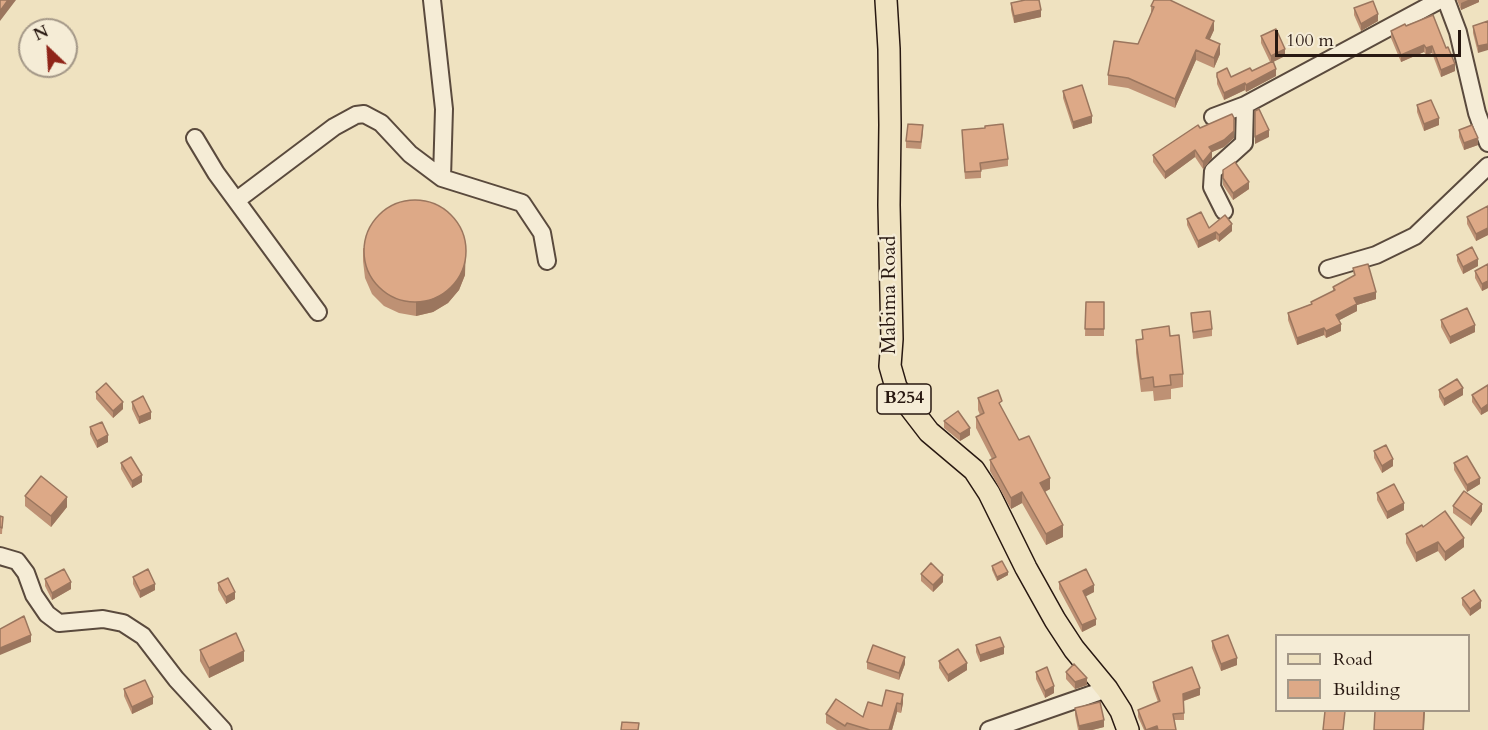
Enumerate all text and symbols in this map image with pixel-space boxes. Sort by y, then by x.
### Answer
north arrow [18,18,78,78]
scale bar [1278,18,1464,56]
text: N [30,21,52,46]
text: 100 m [1286,28,1334,53]
street label: Mabima Road [878,236,902,354]
road number: B254 [877,384,931,414]
legend [1275,634,1470,712]
text: Road [1333,647,1373,672]
text: Building [1333,677,1400,702]

